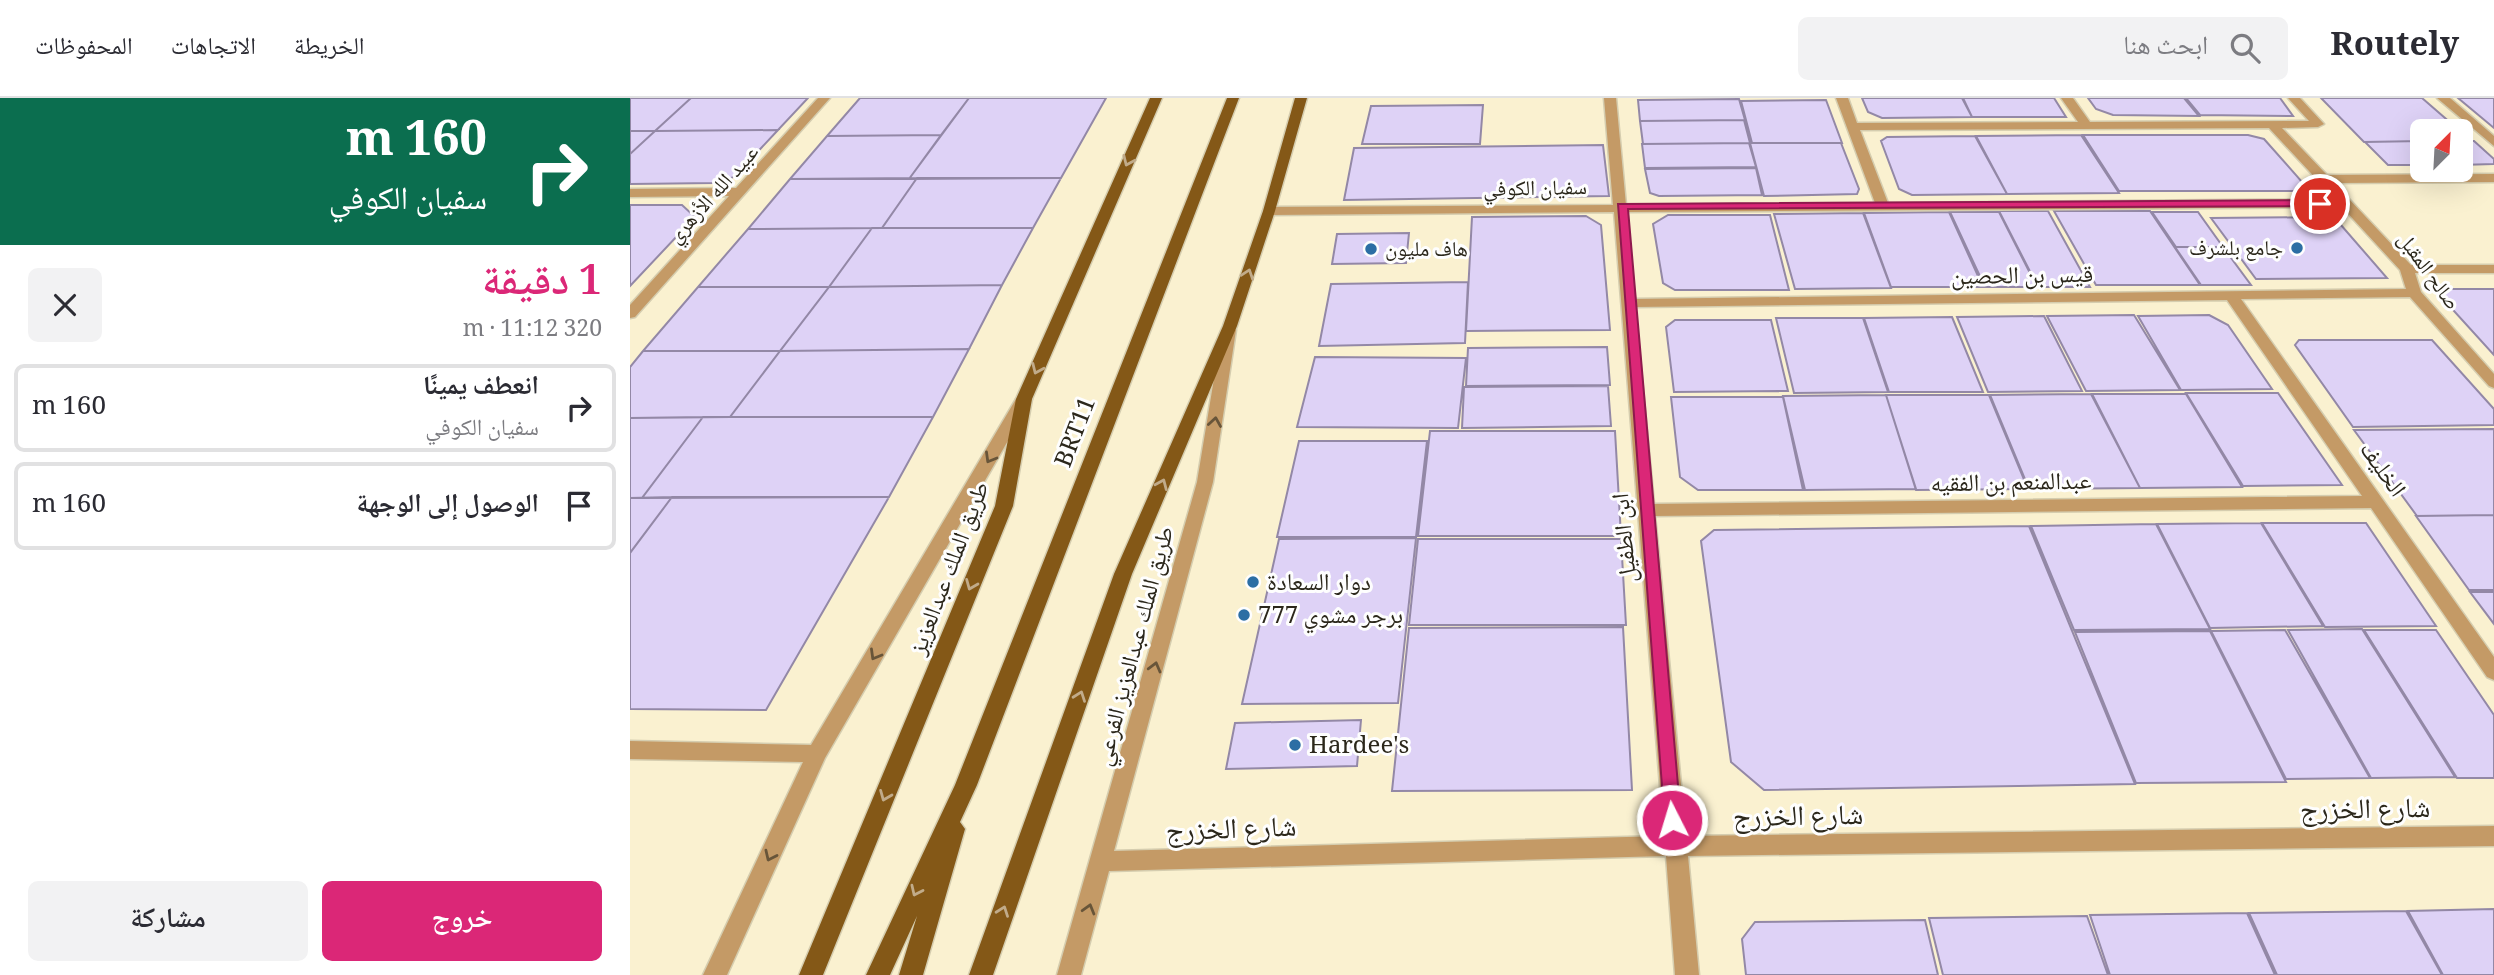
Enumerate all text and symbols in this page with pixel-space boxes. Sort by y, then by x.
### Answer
search box [1798,17,2288,80]
text: Routely [2330,20,2459,76]
text: ابحث هنا [2123,26,2208,70]
text: المحفوظات [35,28,133,69]
text: الاتجاهات [171,28,256,69]
text: الخريطة [294,28,365,69]
icon: search [2226,29,2264,67]
text: 160 m [346,103,487,186]
north arrow [2410,119,2473,182]
map controls [2410,119,2473,182]
icon: right [511,126,602,217]
street label: عبيد الله الأزهري [660,138,770,253]
one-way arrow [1123,154,1137,166]
street label: سفيان الكوفي [1483,172,1587,209]
pin [2290,174,2350,234]
text: سفيان الكوفي [329,175,487,229]
icon: arrive [2301,185,2339,223]
street label: صالح المقبل [2386,226,2467,319]
place label: جامع بلشرف [2189,233,2283,268]
place label: هاف مليون [1385,234,1468,269]
marker: جامع بلشرف [2289,240,2305,256]
marker: هاف مليون [1363,241,1379,257]
text: 1 دقيقة [482,249,602,321]
street label: قيس بن الحصين [1950,256,2094,299]
button: close [28,268,102,342]
one-way arrow [1240,268,1254,280]
text: 320 m · 11:12 [463,311,602,351]
one-way arrow [1031,362,1045,374]
text: انعطف يمينًا [423,366,539,410]
text: 160 m [32,386,106,430]
icon: right [560,389,598,427]
street label: BRT11 [1045,392,1109,474]
text: سفيان الكوفي [425,410,539,450]
one-way arrow [1207,416,1222,428]
street label: الخليف [2347,434,2415,507]
one-way arrow [985,451,998,463]
street label: عبدالمنعم بن الفقيه [1930,463,2092,506]
street label: طريق الملك عبدالعزيز [899,476,1003,663]
one-way arrow [1154,479,1168,492]
text: 160 m [32,484,106,528]
text: الوصول إلى الوجهة [357,484,539,528]
icon: arrive [560,487,598,525]
street label: ابن الطفيل [1602,491,1651,584]
street label: طريق الملك عبدالعزيز الفرعي [1085,522,1188,771]
place label: دوار السعادة [1267,564,1371,605]
marker: دوار السعادة [1245,574,1261,590]
one-way arrow [965,578,979,591]
place label: 777 برجر مشوي [1258,597,1403,638]
marker: 777 برجر مشوي [1236,607,1252,623]
one-way arrow [870,647,883,660]
one-way arrow [1147,661,1162,673]
one-way arrow [1071,691,1085,703]
place label: Hardee's [1309,727,1409,768]
marker: Hardee's [1287,737,1303,753]
position arrow [1635,783,1709,857]
street label: شارع الخزرج [2299,787,2431,837]
one-way arrow [879,789,893,801]
street label: شارع الخزرج [1732,794,1864,844]
street label: شارع الخزرج [1165,806,1297,858]
one-way arrow [764,849,778,861]
button: مشاركة [28,881,308,961]
button: خروج [322,881,602,961]
one-way arrow [911,884,925,896]
one-way arrow [1080,904,1095,916]
one-way arrow [995,905,1009,917]

